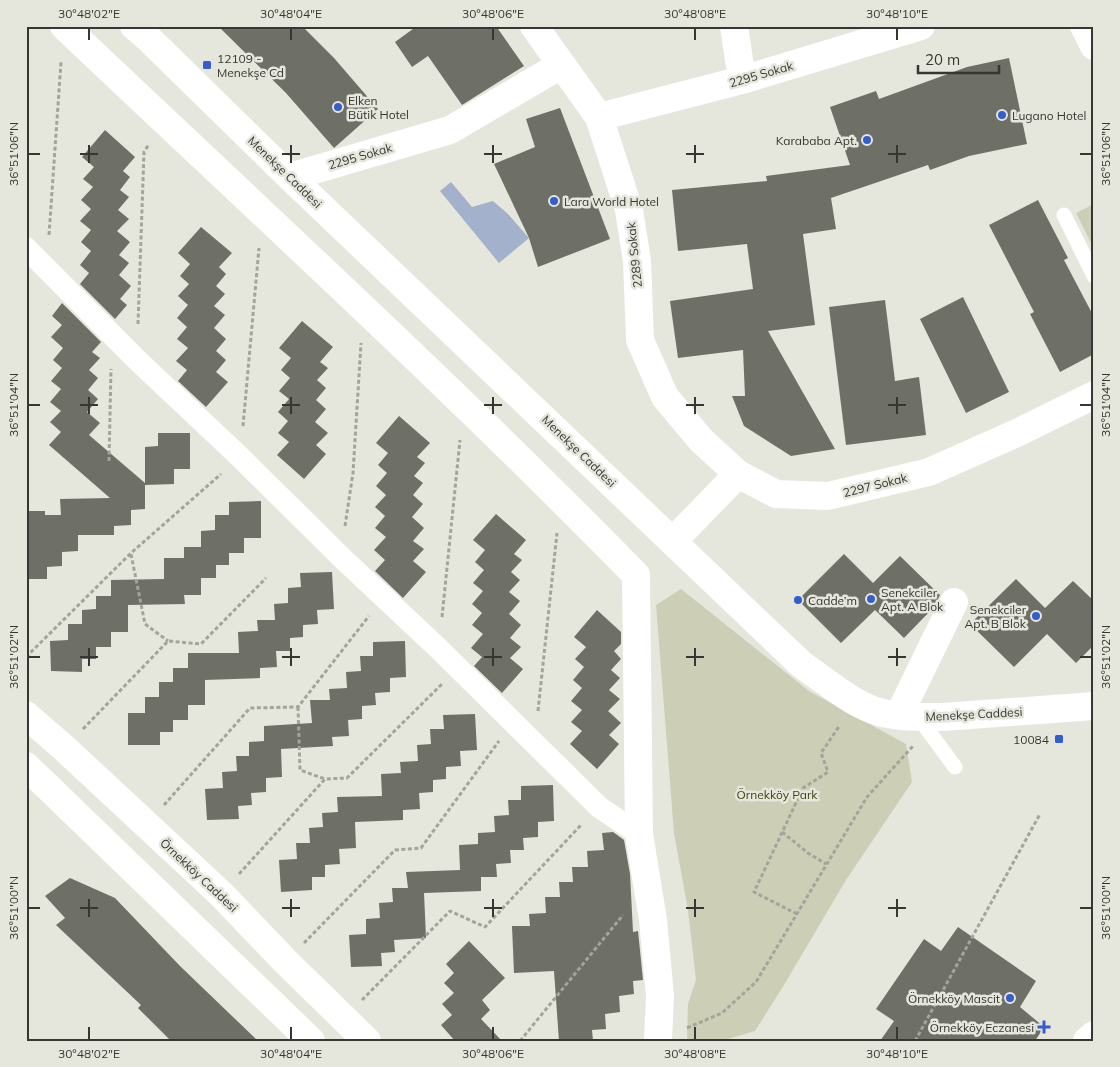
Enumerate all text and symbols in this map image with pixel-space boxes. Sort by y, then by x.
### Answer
text: 30°48'02"E [58,6,120,21]
text: 30°48'04"E [260,6,322,21]
text: 30°48'06"E [462,6,524,21]
text: 30°48'08"E [664,6,726,21]
text: 30°48'10"E [866,6,928,21]
scale bar [918,42,999,74]
text: 20 m [925,50,960,69]
place label: 12109 - Menekşe Cd [217,51,284,80]
street label: 2295 Sokak [727,58,795,90]
marker: 12109 - Menekşe Cd [201,59,213,71]
place label: Elken Bütik Hotel [348,93,409,122]
marker: Elken Bütik Hotel [332,101,344,113]
place label: Lugano Hotel [1012,108,1086,123]
marker: Lugano Hotel [996,109,1008,121]
text: 36°51'06"N [6,122,21,186]
text: 36°51'06"N [1098,122,1113,186]
street label: Menekşe Caddesi [245,133,325,211]
place label: Karababa Apt. [776,133,857,148]
marker: Karababa Apt. [861,134,873,146]
street label: 2295 Sokak [326,140,394,172]
place label: Lara World Hotel [564,194,659,209]
marker: Lara World Hotel [548,195,560,207]
street label: 2289 Sokak [623,221,645,288]
text: 36°51'04"N [6,373,21,437]
text: 36°51'04"N [1098,373,1113,437]
street label: Menekşe Caddesi [539,412,619,490]
street label: 2297 Sokak [841,470,910,500]
place label: Senekciler Apt. A Blok [881,585,944,614]
place label: Cadde’m [808,593,857,608]
marker: Senekciler Apt. A Blok [865,593,877,605]
marker: Cadde’m [792,594,804,606]
place label: Senekciler Apt. B Blok [964,602,1027,631]
marker: Senekciler Apt. B Blok [1030,610,1042,622]
text: 36°51'02"N [6,625,21,689]
text: 36°51'02"N [1098,625,1113,689]
street label: Menekşe Caddesi [925,704,1023,724]
place label: 10084 [1013,732,1049,747]
marker: 10084 [1053,733,1065,745]
park label: Örnekköy Park [737,787,818,802]
street label: Örnekköy Caddesi [157,835,241,915]
text: 36°51'00"N [6,876,21,940]
text: 36°51'00"N [1098,876,1113,940]
place label: Örnekköy Mascit [908,991,1000,1006]
marker: Örnekköy Mascit [1004,992,1016,1004]
place label: Örnekköy Eczanesi [930,1020,1034,1035]
marker: Örnekköy Eczanesi [1038,1021,1050,1033]
text: 30°48'02"E [58,1046,120,1061]
text: 30°48'04"E [260,1046,322,1061]
text: 30°48'06"E [462,1046,524,1061]
text: 30°48'08"E [664,1046,726,1061]
text: 30°48'10"E [866,1046,928,1061]

